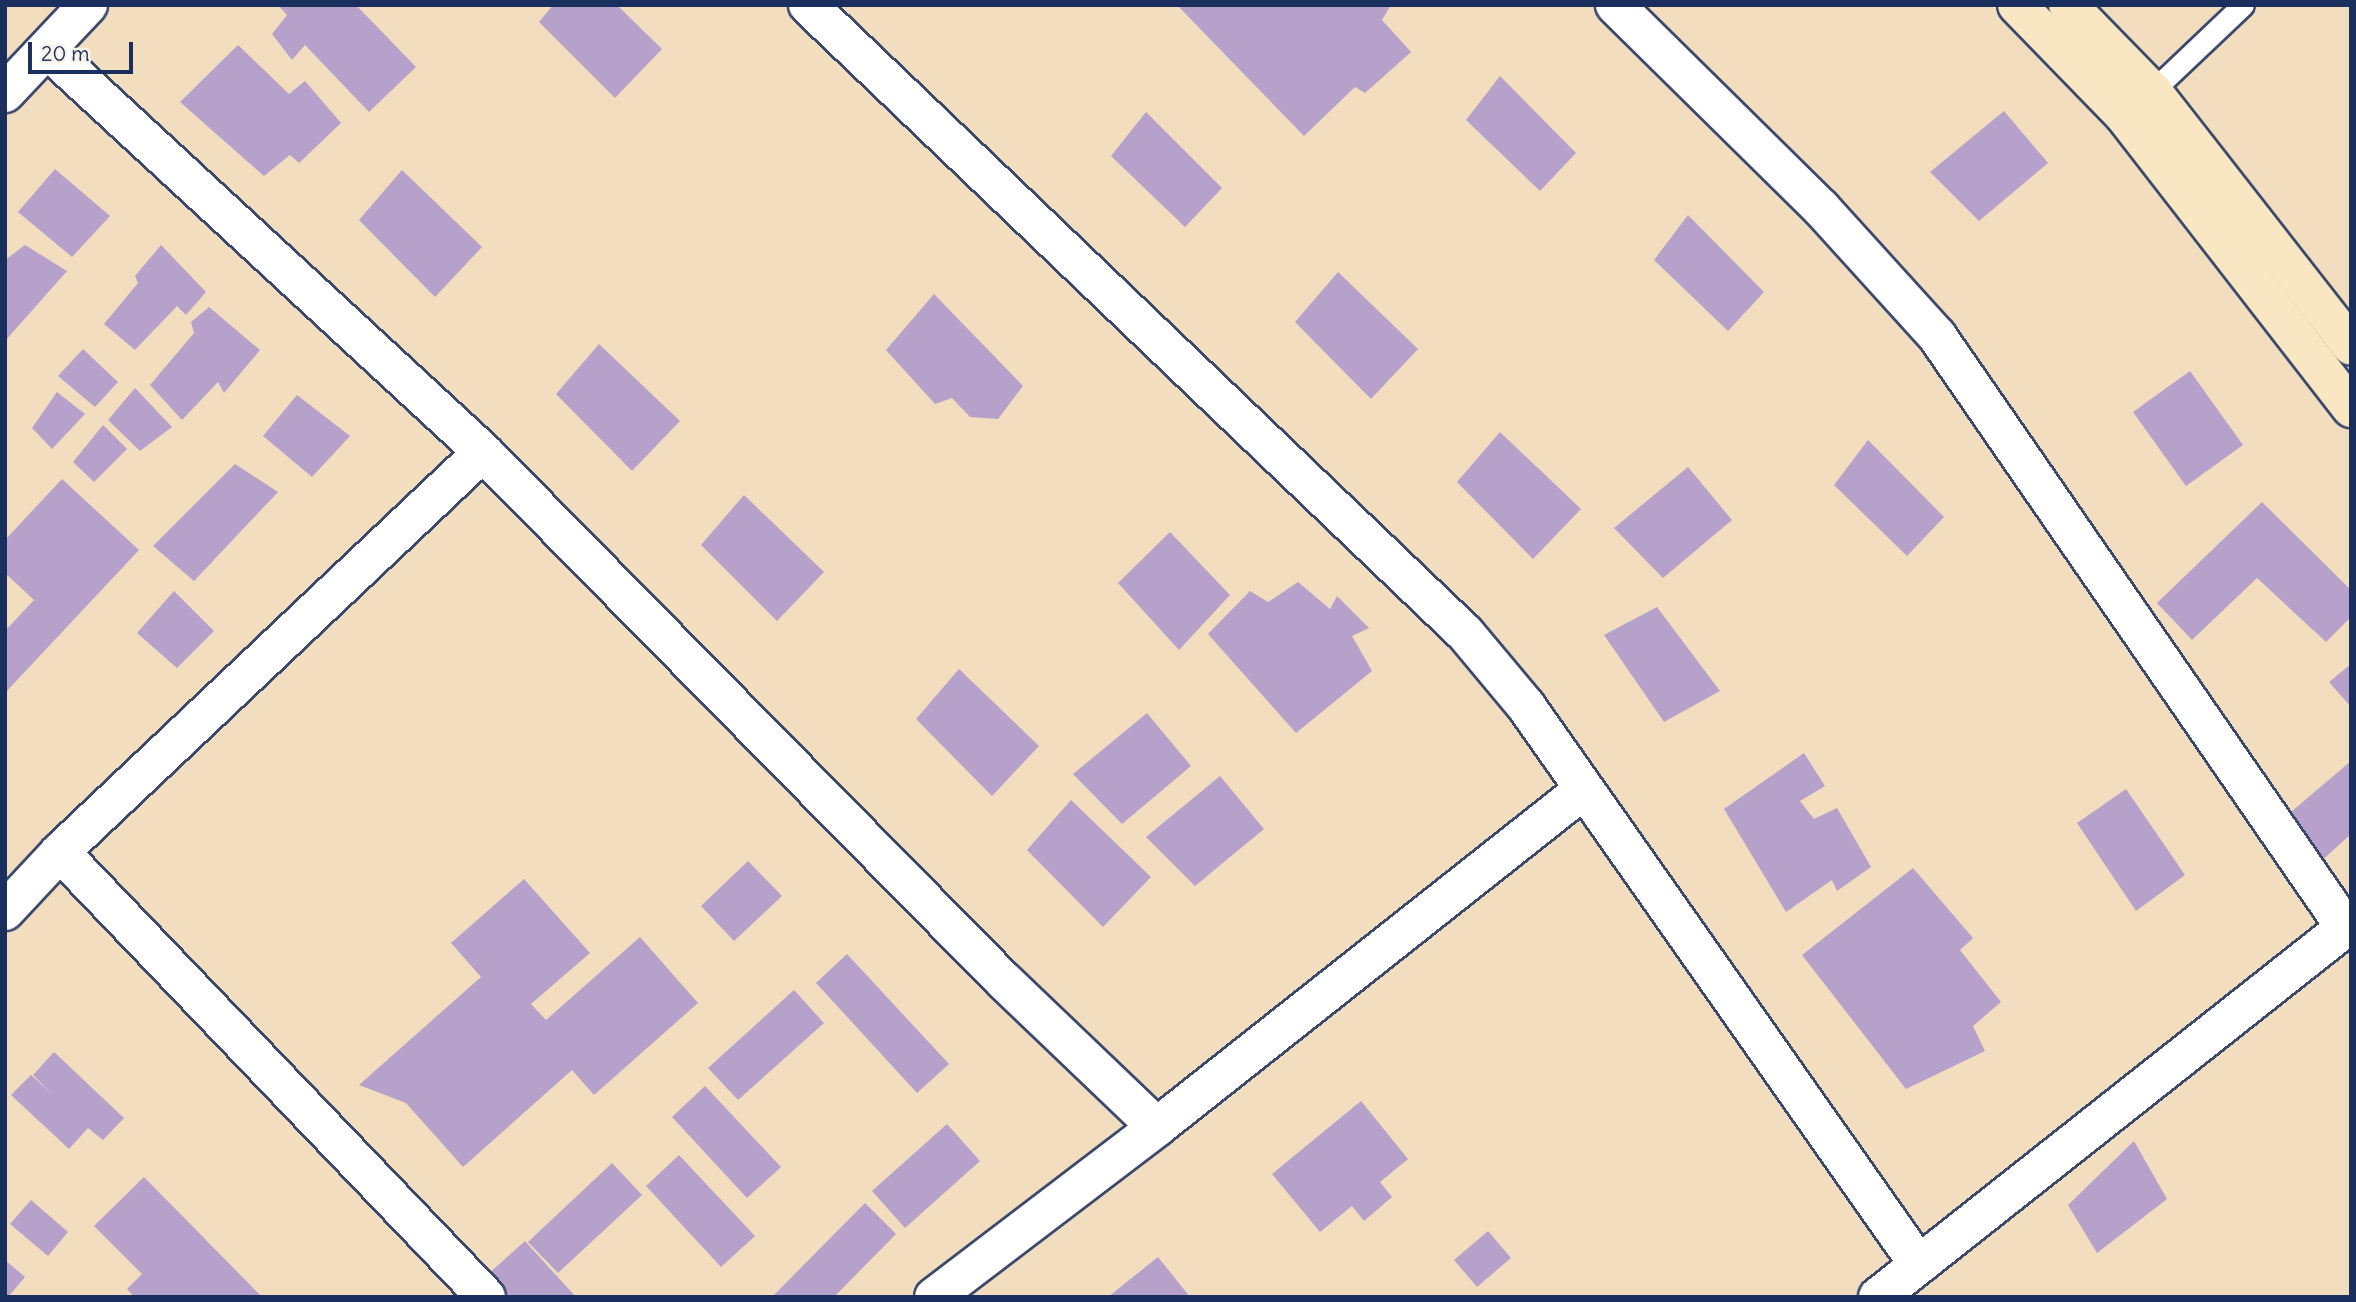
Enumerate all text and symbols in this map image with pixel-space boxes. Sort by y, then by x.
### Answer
scale bar [32,28,136,72]
text: 20 m [41,40,90,67]

